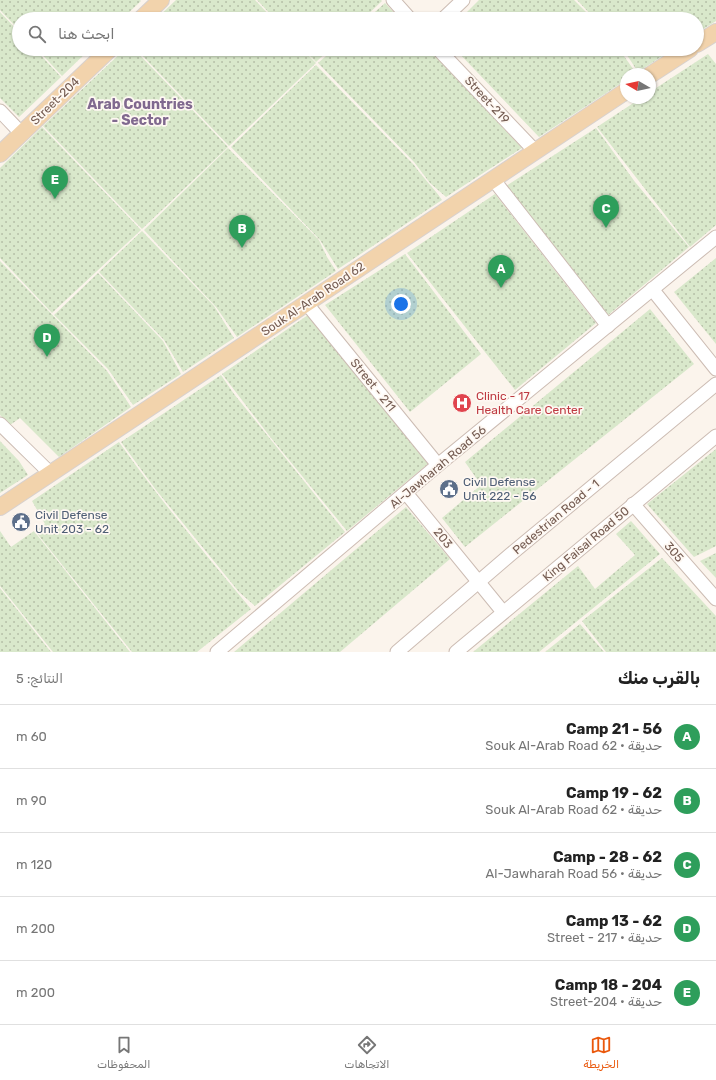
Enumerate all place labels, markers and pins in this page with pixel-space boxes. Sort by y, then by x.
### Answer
pin: E [42,166,68,199]
pin: C [593,195,619,228]
pin: B [229,215,255,248]
pin: A [488,255,514,288]
pin: D [34,324,60,357]
place label: Clinic - 17 Health Care Center [476,389,583,417]
hospital icon: Clinic - 17 Health Care Center [451,392,473,414]
place label: Civil Defense Unit 222 - 56 [463,475,536,503]
public building icon: Civil Defense Unit 222 - 56 [438,478,460,500]
place label: Civil Defense Unit 203 - 62 [35,508,109,536]
public building icon: Civil Defense Unit 203 - 62 [10,511,32,533]

